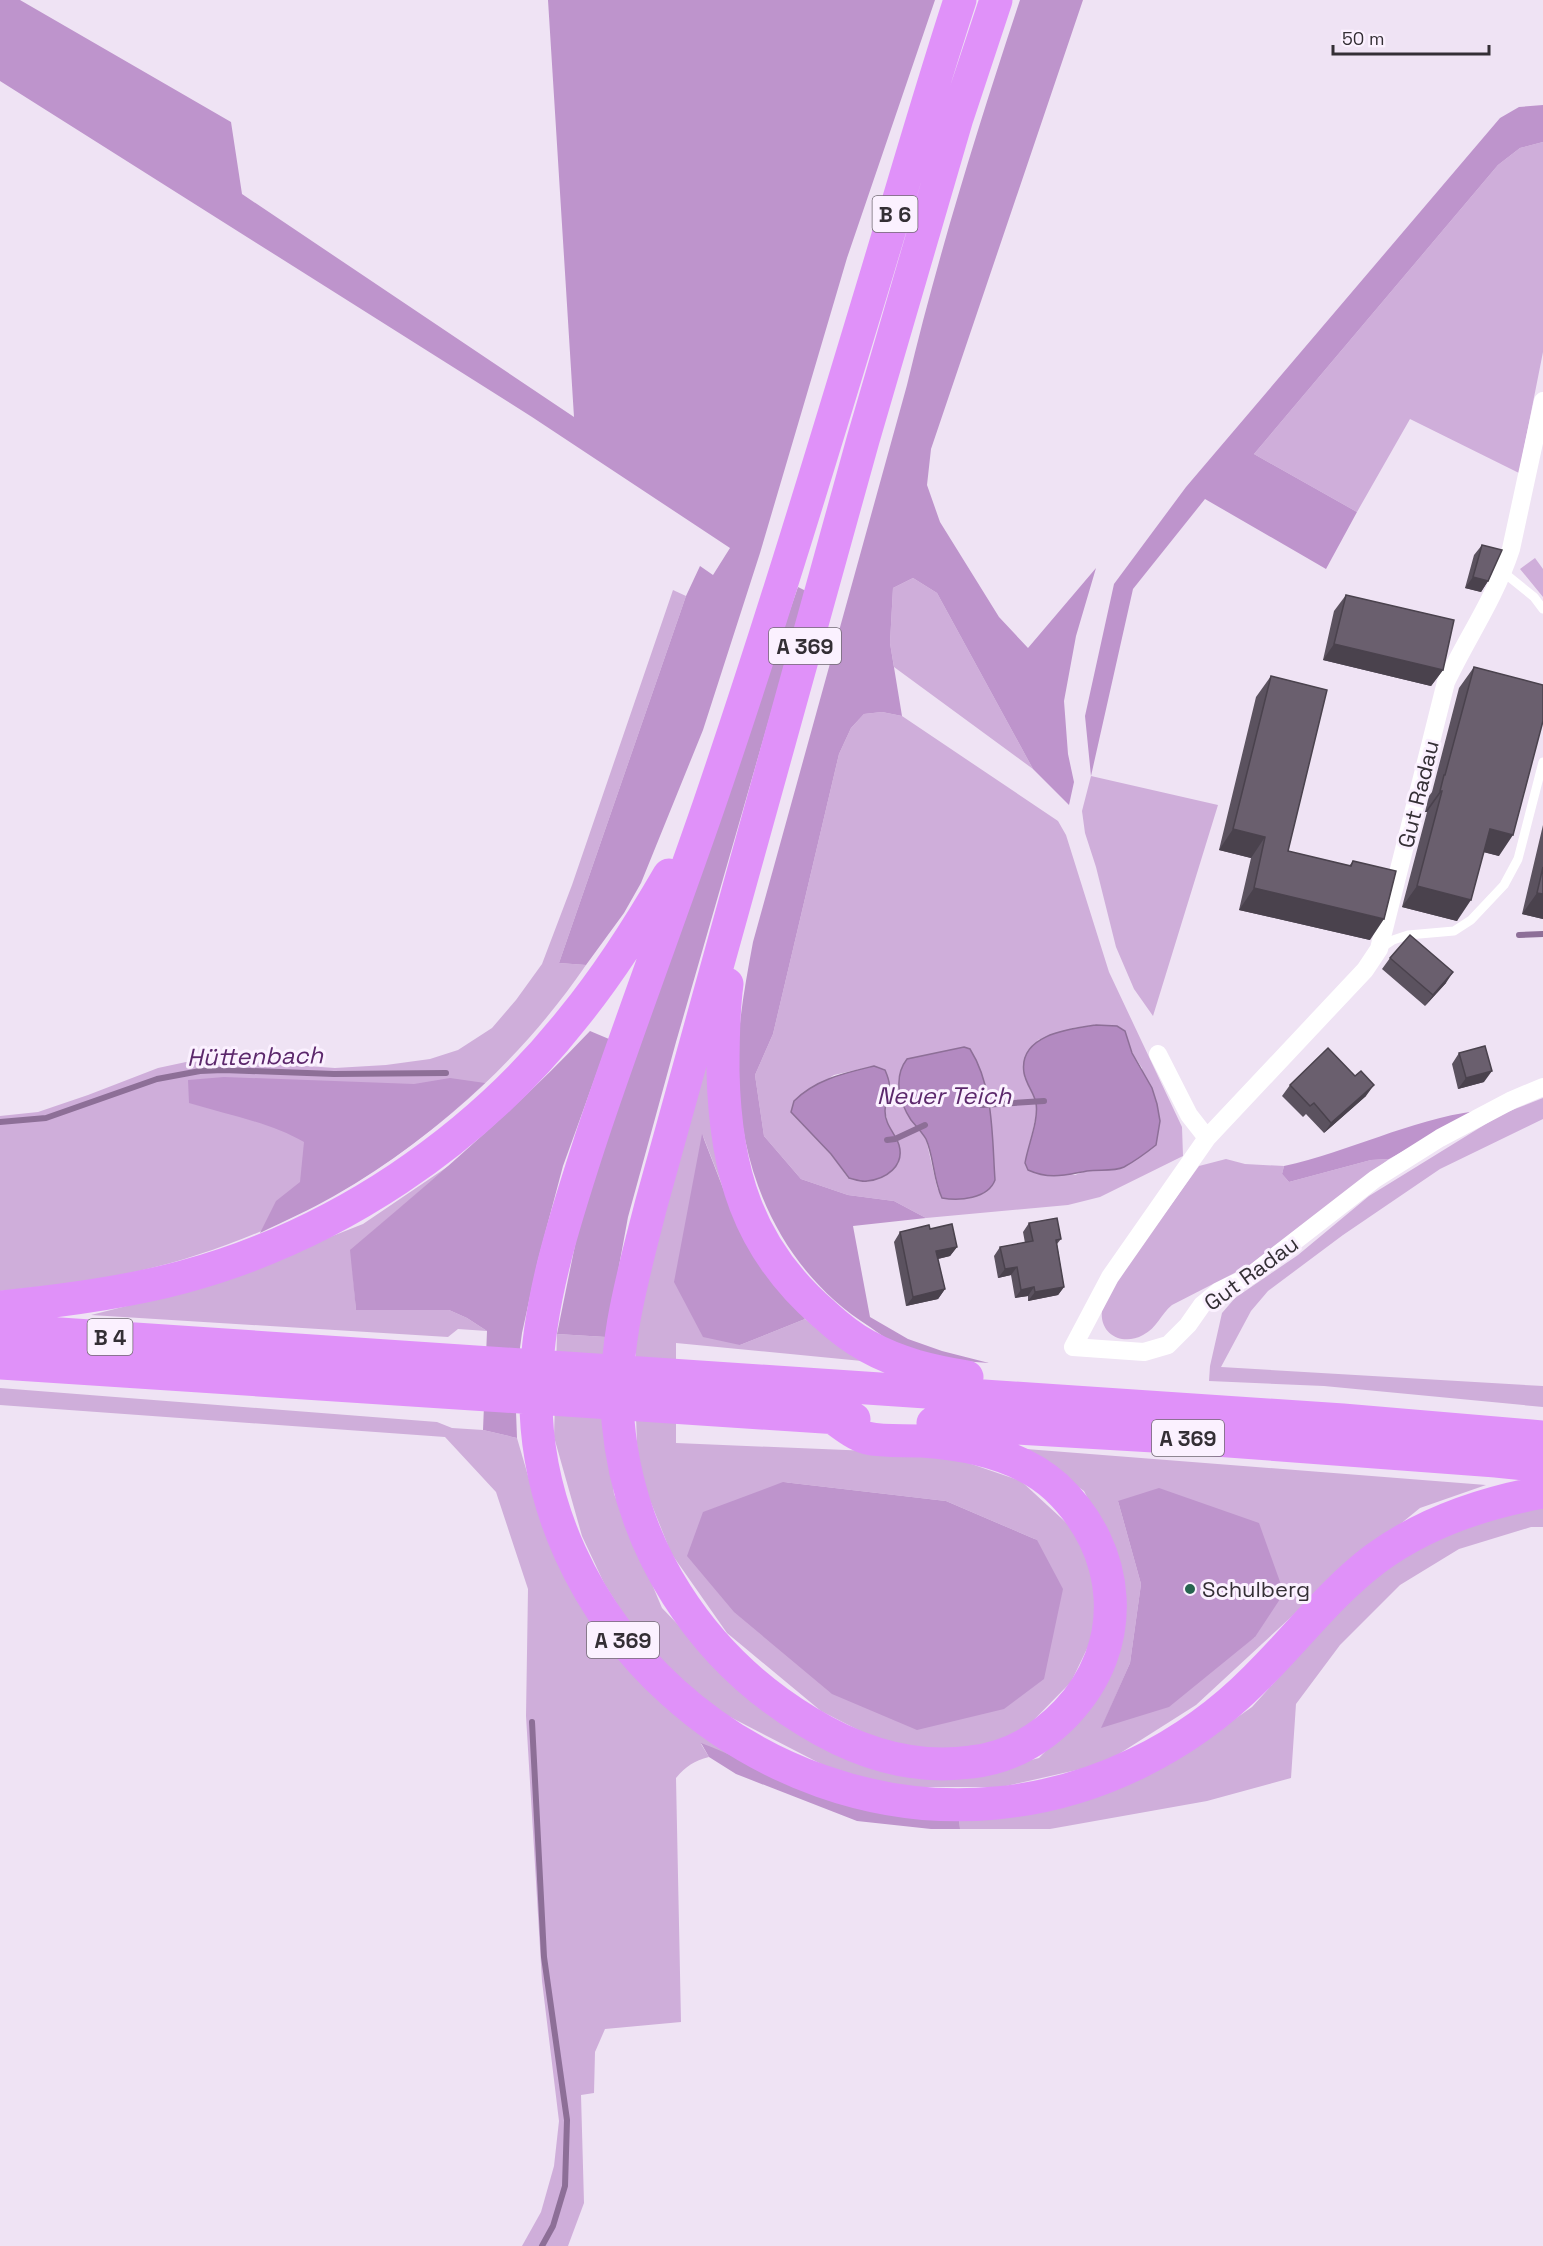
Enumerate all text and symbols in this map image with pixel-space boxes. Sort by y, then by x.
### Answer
scale bar [1333,18,1489,56]
text: 50 m [1342,27,1384,50]
road number: B 6 [872,196,918,232]
road number: A 369 [769,628,841,664]
street label: Gut Radau [1391,737,1445,851]
water label: Hüttenbach [187,1039,325,1073]
water label: Neuer Teich [877,1080,1013,1111]
street label: Gut Radau [1198,1229,1304,1317]
road number: B 4 [88,1319,132,1355]
road number: A 369 [1152,1420,1224,1456]
place label: Schulberg [1202,1575,1310,1603]
marker: Schulberg [1183,1582,1197,1596]
road number: A 369 [587,1622,659,1658]

